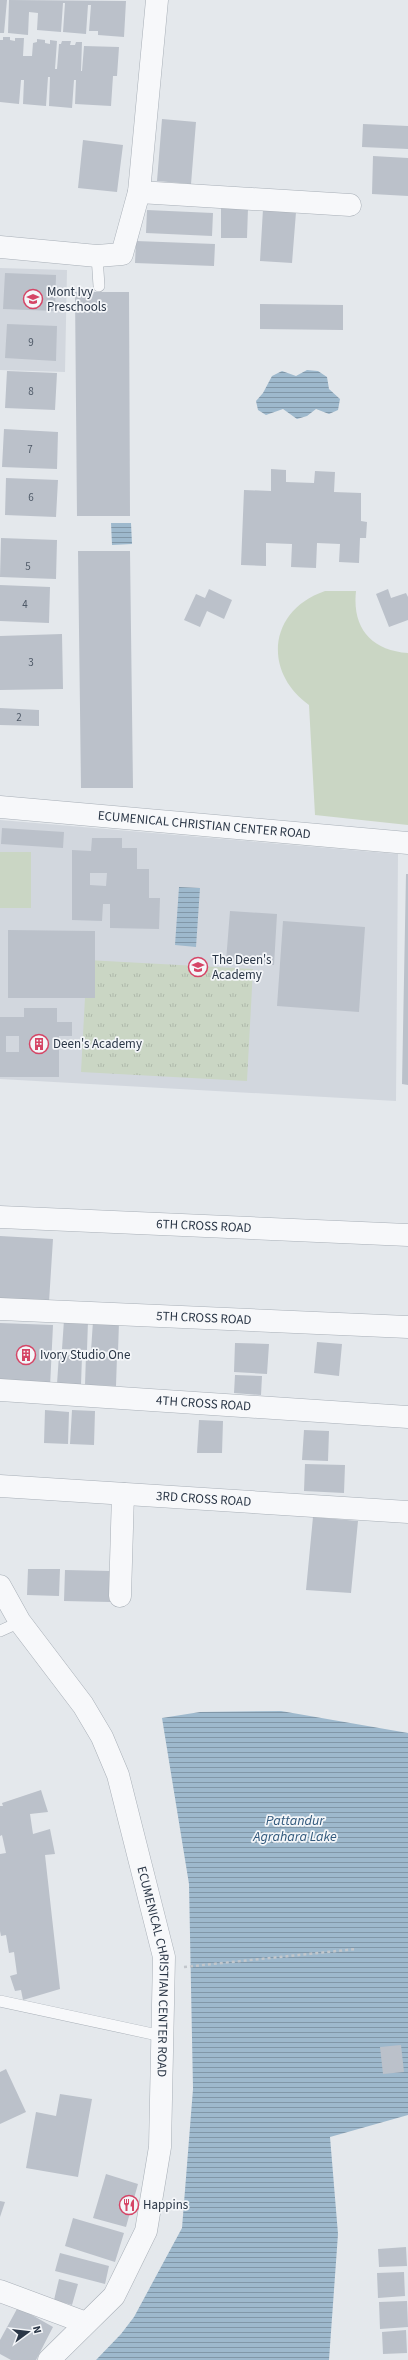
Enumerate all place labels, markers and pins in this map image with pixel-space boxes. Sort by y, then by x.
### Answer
place label: Mont Ivy Preschools [47,283,107,316]
school or university icon: Mont Ivy Preschools [22,288,44,310]
place label: The Deen's Academy [212,951,272,984]
school or university icon: The Deen's Academy [187,956,209,978]
building icon: Deen's Academy [28,1033,50,1055]
place label: Deen's Academy [53,1035,142,1053]
building icon: Ivory Studio One [15,1344,37,1366]
place label: Ivory Studio One [40,1346,130,1364]
restaurant icon: Happins [118,2194,140,2216]
place label: Happins [143,2196,189,2214]

